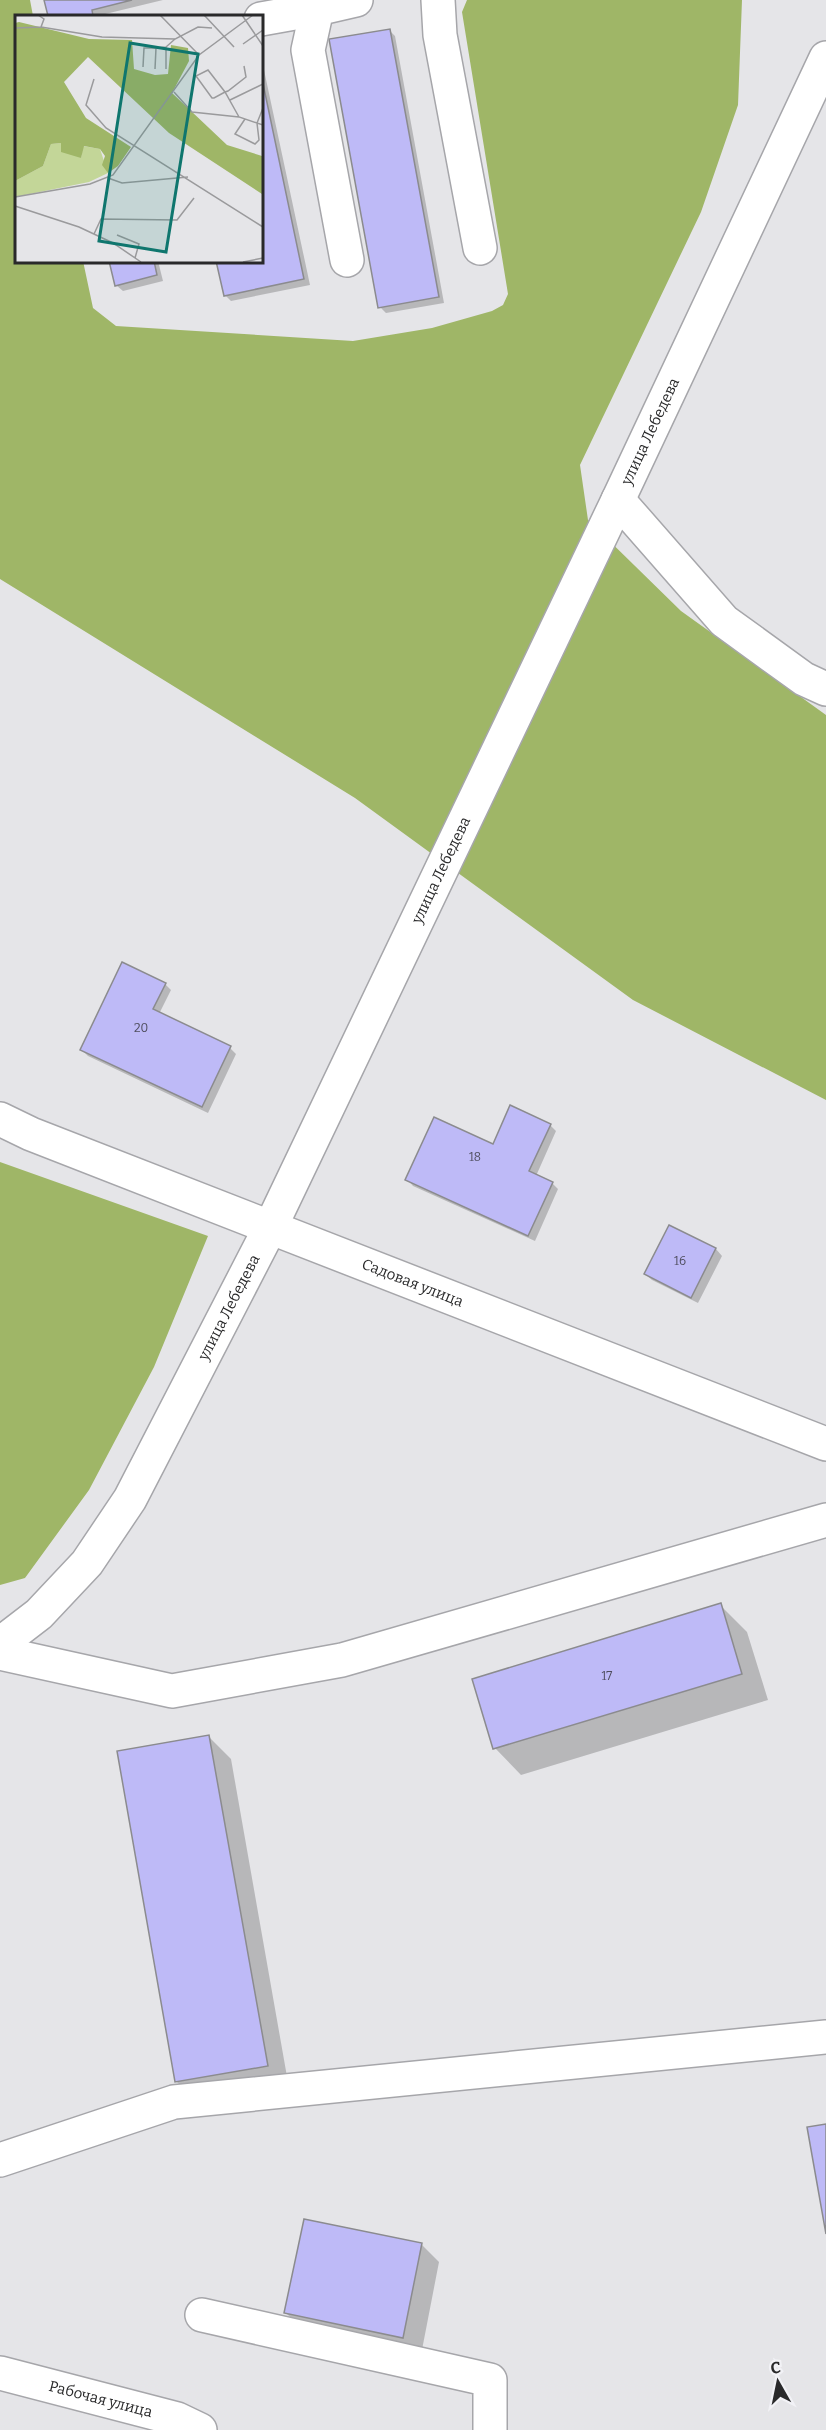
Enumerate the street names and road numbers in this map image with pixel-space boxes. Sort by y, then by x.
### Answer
street label: улица Лебедева [617,375,683,489]
street label: улица Лебедева [407,814,474,927]
street label: улица Лебедева [194,1252,264,1364]
street label: Садовая улица [359,1255,466,1311]
street label: Рабочая улица [47,2377,154,2421]

